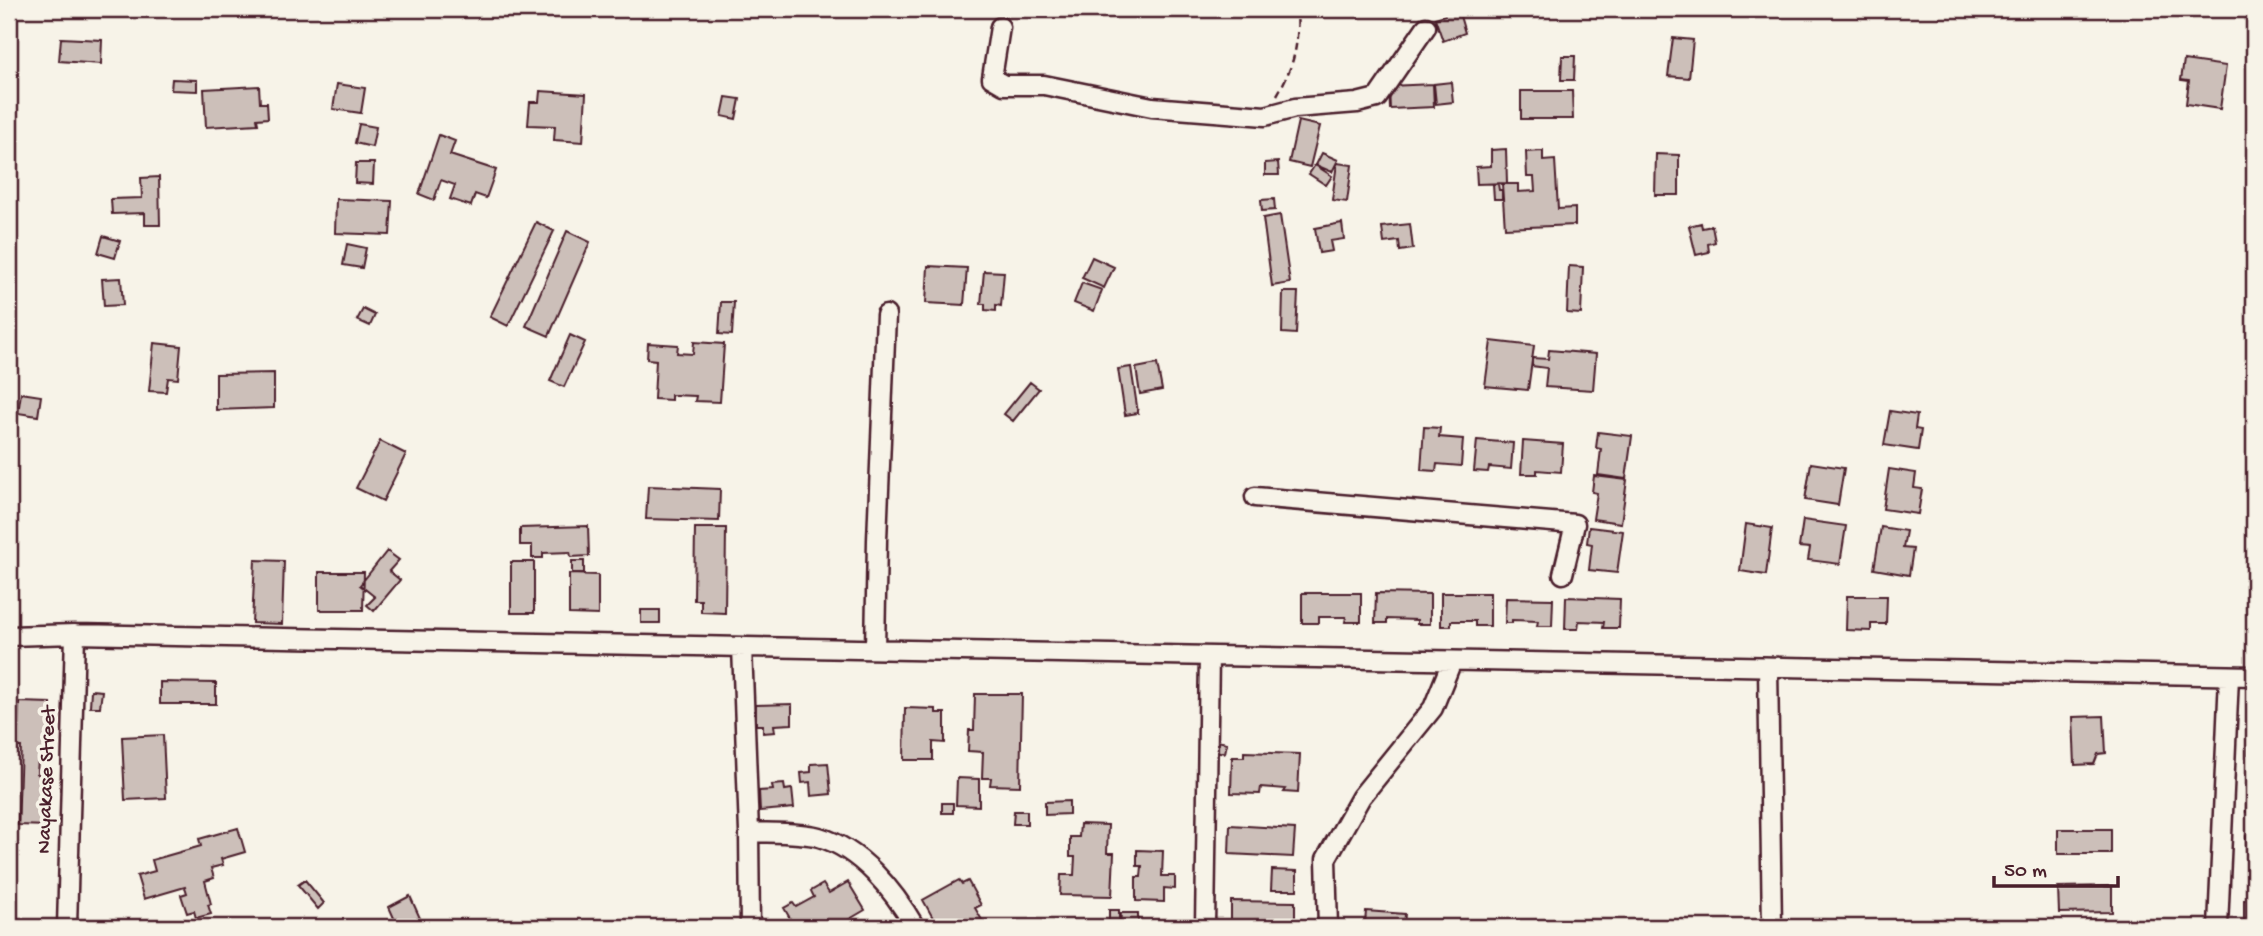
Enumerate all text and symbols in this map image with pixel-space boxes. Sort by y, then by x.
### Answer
street label: Nayakase Street [33,703,63,854]
scale bar [1994,845,2118,889]
text: 50 m [2004,860,2047,885]

